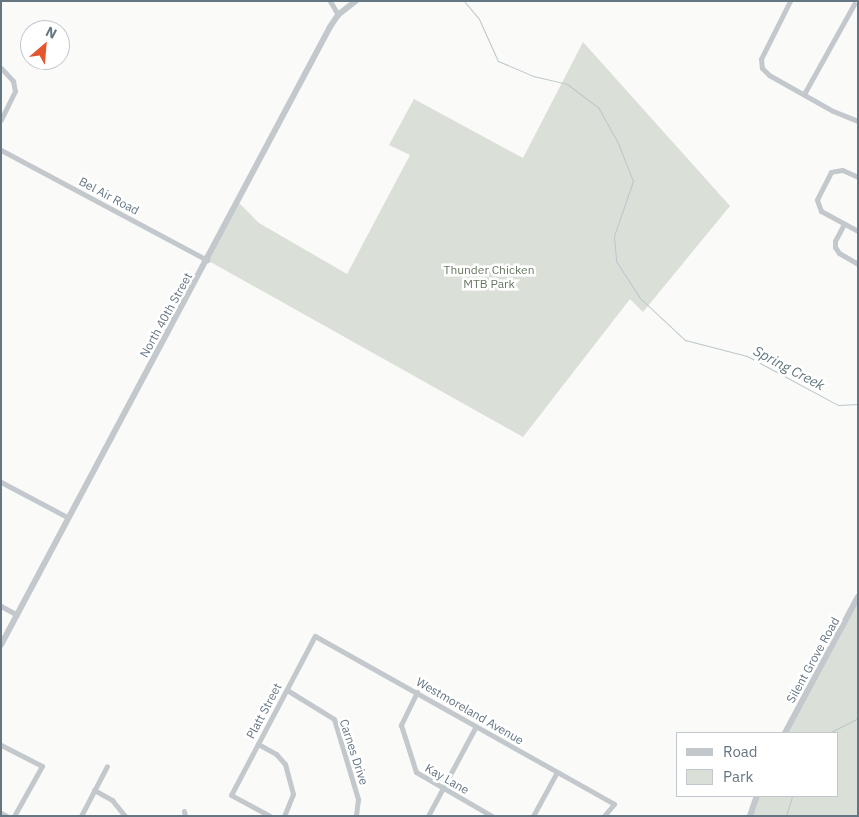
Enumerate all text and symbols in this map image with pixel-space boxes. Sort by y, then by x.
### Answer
north arrow [20,20,70,70]
text: N [43,22,60,43]
street label: Bel Air Road [76,174,142,218]
park label: Thunder Chicken MTB Park [444,263,534,291]
street label: North 40th Street [137,270,195,360]
water label: Spring Creek [751,342,827,394]
street label: Silent Grove Road [783,615,843,705]
street label: Westmoreland Avenue [414,674,526,748]
street label: Platt Street [243,681,285,741]
street label: Carnes Drive [337,717,371,787]
legend [676,732,839,797]
text: Road [723,742,758,761]
street label: Kay Lane [422,761,472,797]
text: Park [723,767,753,786]

